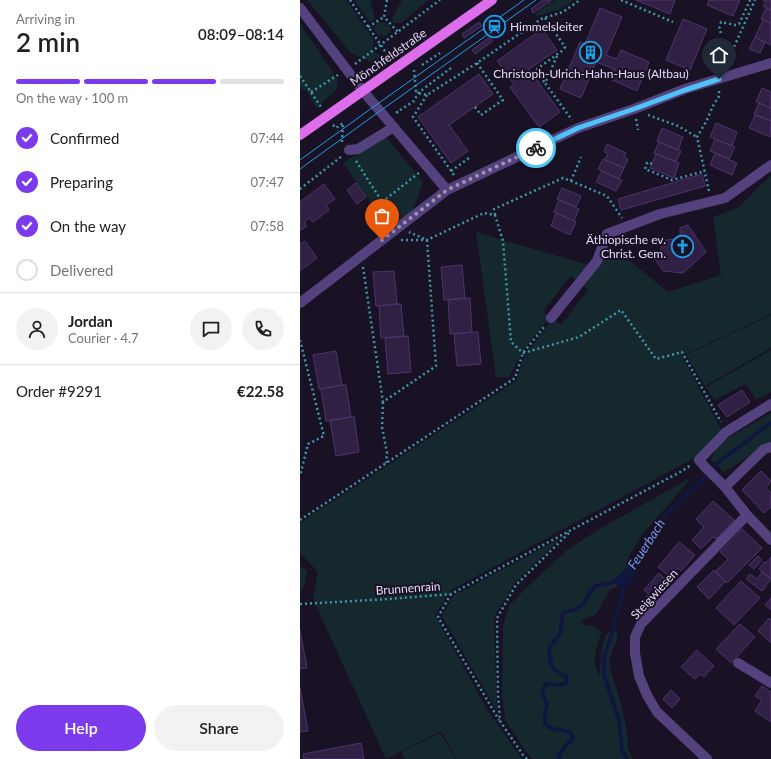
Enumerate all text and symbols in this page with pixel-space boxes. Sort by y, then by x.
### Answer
text: Arriving in [16,11,75,27]
station icon: Himmelsleiter [481,13,507,39]
place label: Himmelsleiter [510,19,584,34]
text: 08:09–08:14 [198,25,284,43]
street label: Mönchfeldstraße [347,25,429,89]
text: 2 min [16,26,80,58]
pin [702,38,736,79]
building icon: Christoph-Ulrich-Hahn-Haus (Altbau) [578,39,604,65]
icon: home [708,44,730,66]
place label: Christoph-Ulrich-Hahn-Haus (Altbau) [493,66,689,81]
text: On the way · 100 m [16,90,128,106]
icon: check [16,127,38,149]
courier [516,128,556,168]
text: Confirmed [50,129,119,147]
text: 07:44 [251,130,284,146]
icon: bike [525,137,547,159]
icon: check [16,171,38,193]
text: Preparing [50,173,113,191]
text: 07:47 [251,174,284,190]
pin [365,199,399,240]
icon: bag [371,205,393,227]
icon: check [16,215,38,237]
text: On the way [50,217,126,235]
text: 07:58 [251,218,284,234]
place label: Äthiopische ev. Christ. Gem. [586,232,666,261]
church icon: Äthiopische ev. Christ. Gem. [669,233,695,259]
text: Delivered [50,261,113,279]
button: person [16,308,58,350]
button: chat [190,308,232,350]
button: phone [242,308,284,350]
text: Jordan [68,312,113,330]
text: Courier · 4.7 [68,330,139,346]
text: Order #9291 [16,382,102,400]
text: €22.58 [237,382,284,400]
water label: Feuerbach [624,516,668,572]
street label: Steigwiesen [627,566,681,622]
street label: Brunnenrain [375,578,441,598]
button: Help [16,705,146,751]
button: Share [154,705,284,751]

